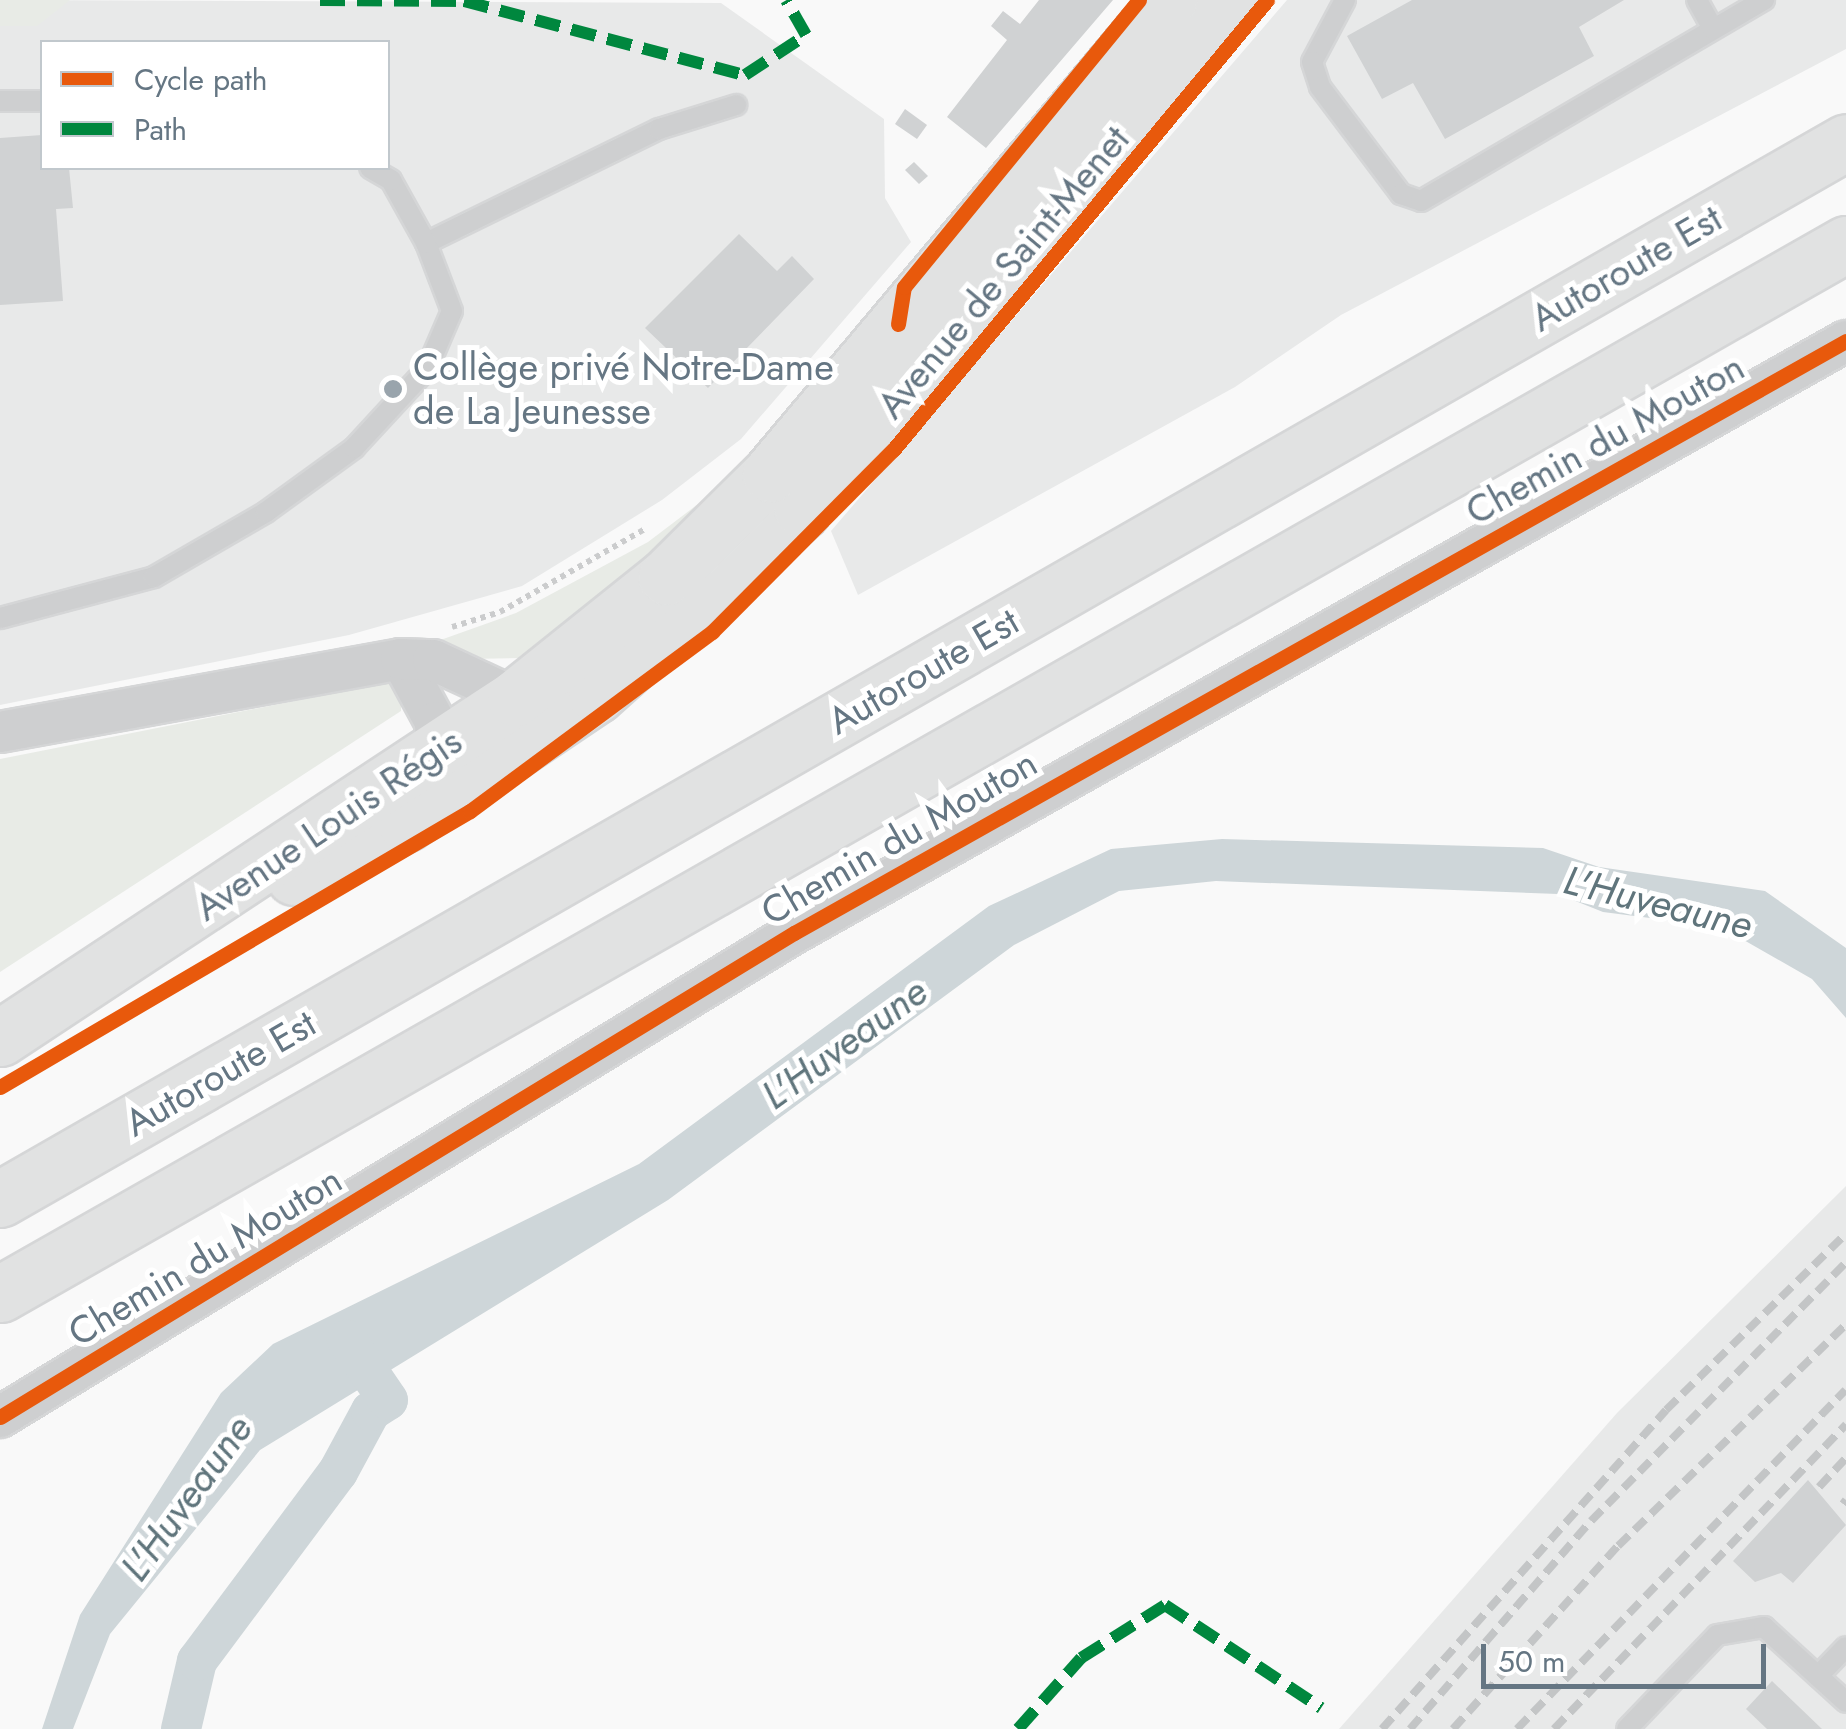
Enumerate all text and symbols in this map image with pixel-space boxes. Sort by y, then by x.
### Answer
legend [40,40,390,170]
text: Cycle path [134,58,267,101]
text: Path [134,108,187,151]
street label: Avenue de Saint-Menet [867,117,1139,427]
street label: Autoroute Est [1522,195,1730,341]
place label: Collège privé Notre-Dame de La Jeunesse [413,344,834,434]
street label: Chemin du Mouton [1458,344,1752,534]
marker: Collège privé Notre-Dame de La Jeunesse [382,378,404,400]
street label: Autoroute Est [819,598,1027,744]
street label: Avenue Louis Régis [186,718,470,930]
street label: Chemin du Mouton [753,740,1045,934]
water label: L'Huveaune [1559,855,1757,949]
water label: L'Huveaune [752,967,936,1119]
street label: Autoroute Est [116,1000,324,1146]
street label: Chemin du Mouton [60,1156,350,1356]
water label: L'Huveaune [110,1406,262,1590]
scale bar [1486,1624,1771,1686]
text: 50 m [1498,1640,1565,1683]

